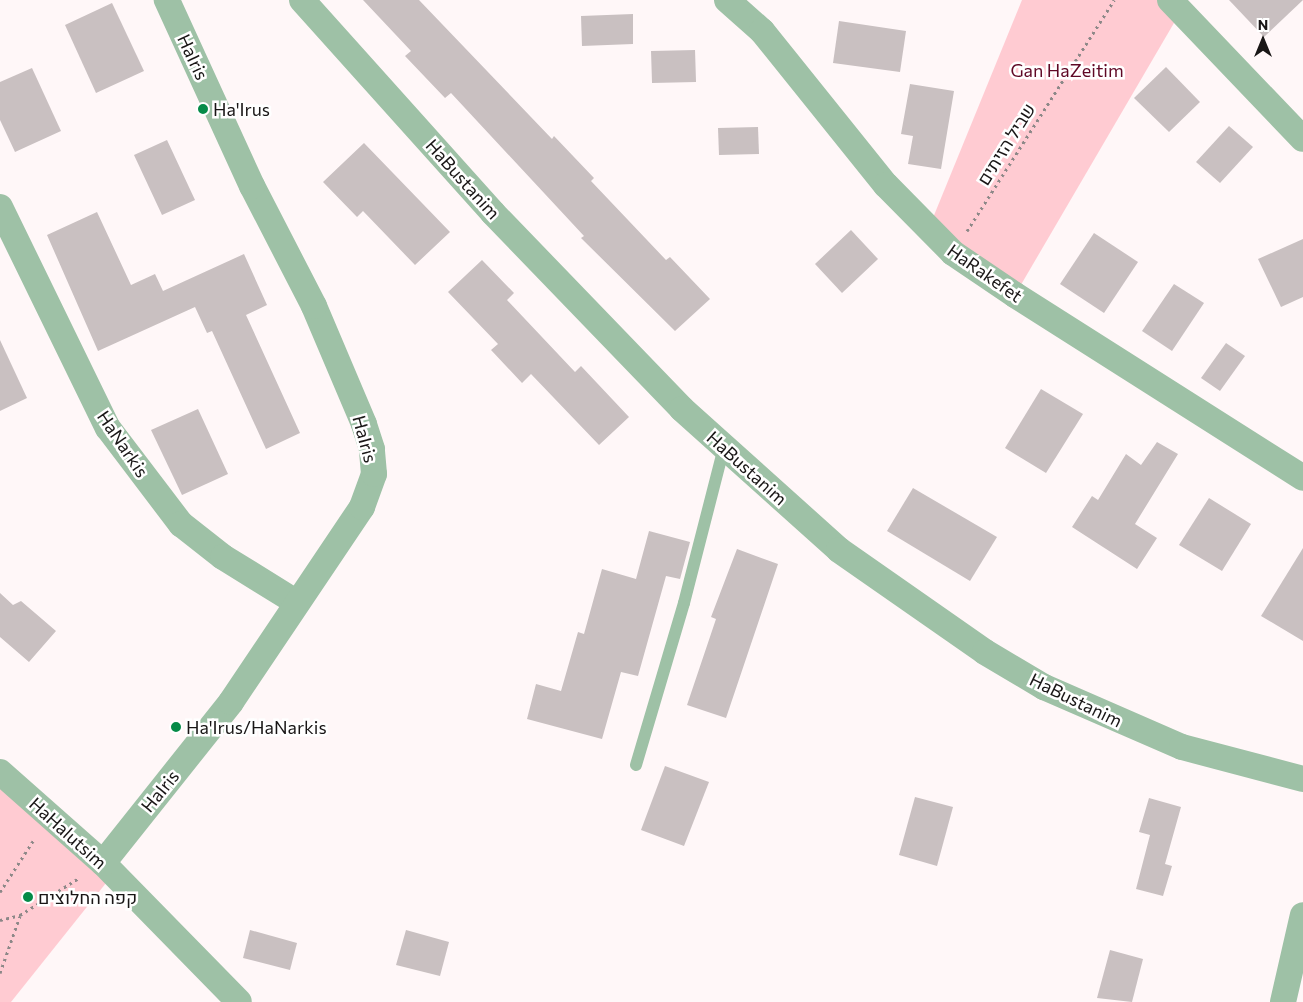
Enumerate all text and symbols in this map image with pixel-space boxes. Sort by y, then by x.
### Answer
north arrow [1238,15,1288,65]
text: N [1258,16,1268,33]
street label: HaIris [173,31,213,83]
park label: Gan HaZeitim [1010,59,1124,81]
place label: Ha'Irus [213,98,270,120]
street label: שביל הזיתים [972,99,1040,189]
marker: Ha'Irus [197,103,209,115]
street label: HaBustanim [421,135,505,223]
street label: HaRakefet [943,239,1027,307]
street label: HaNarkis [93,407,153,481]
street label: HaIris [348,413,382,465]
street label: HaBustanim [703,426,791,510]
street label: HaBustanim [1026,668,1126,732]
place label: Ha'Irus/HaNarkis [186,716,327,738]
marker: Ha'Irus/HaNarkis [170,721,182,733]
street label: HaIris [137,766,183,816]
street label: HaHalutsim [25,793,111,873]
place label: קפה החלוצים [38,886,137,908]
marker: קפה החלוצים [22,891,34,903]

